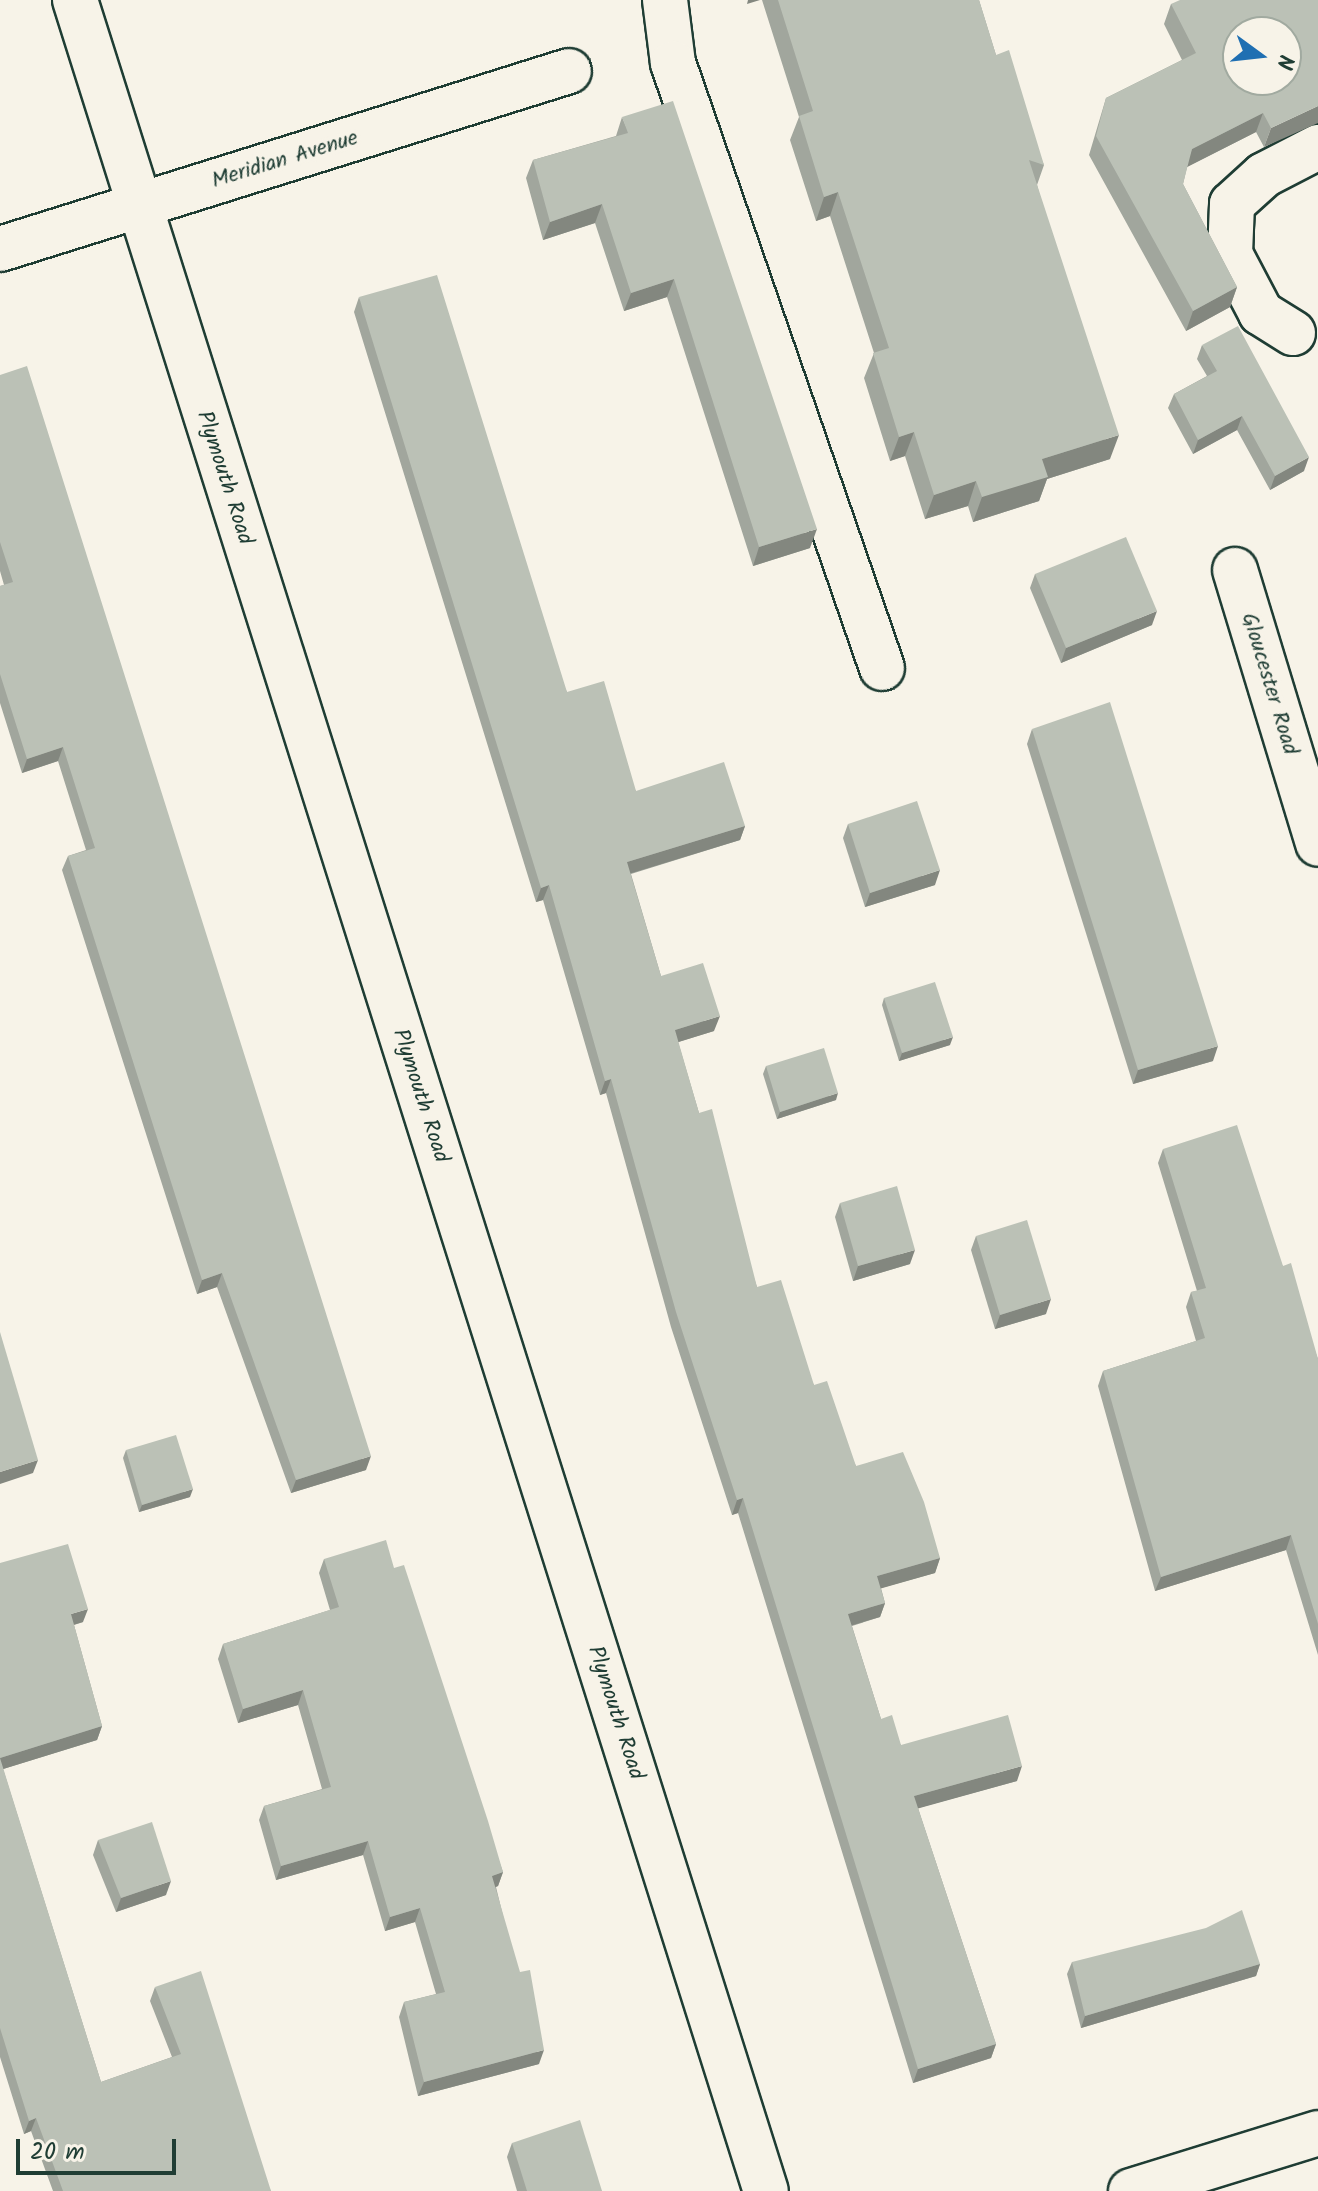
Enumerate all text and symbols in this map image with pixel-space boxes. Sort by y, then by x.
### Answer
north arrow [1222,16,1302,96]
text: N [1265,51,1302,73]
street label: Meridian Avenue [209,125,361,195]
street label: Plymouth Road [190,408,258,548]
street label: Gloucester Road [1235,610,1303,758]
street label: Plymouth Road [386,1026,454,1166]
street label: Plymouth Road [581,1643,649,1783]
scale bar [20,2123,180,2173]
text: 20 m [30,2133,85,2172]

